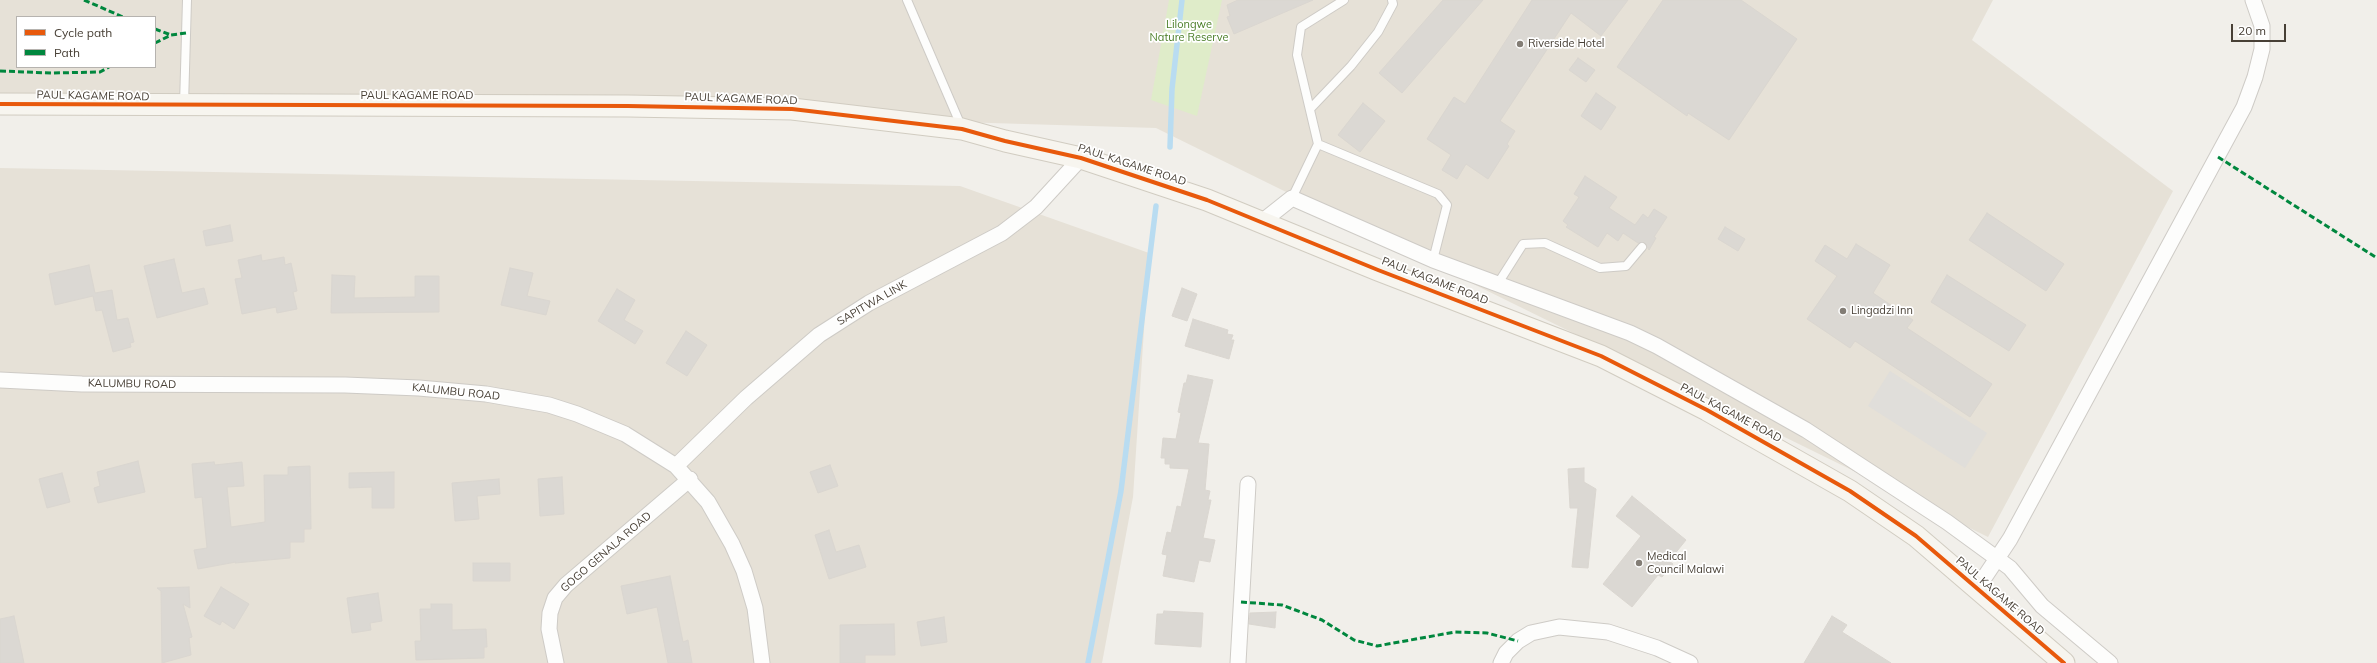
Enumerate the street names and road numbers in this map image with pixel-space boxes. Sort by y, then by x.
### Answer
street label: PAUL KAGAME ROAD [36,88,150,104]
street label: PAUL KAGAME ROAD [360,89,474,103]
street label: PAUL KAGAME ROAD [684,90,798,108]
street label: PAUL KAGAME ROAD [1076,141,1188,189]
street label: PAUL KAGAME ROAD [1380,255,1490,307]
street label: SAPITWA LINK [835,278,909,328]
street label: KALUMBU ROAD [88,377,176,391]
street label: KALUMBU ROAD [411,381,501,403]
street label: PAUL KAGAME ROAD [1678,381,1784,445]
street label: GOGO GENALA ROAD [558,509,654,595]
street label: PAUL KAGAME ROAD [1953,554,2047,638]

